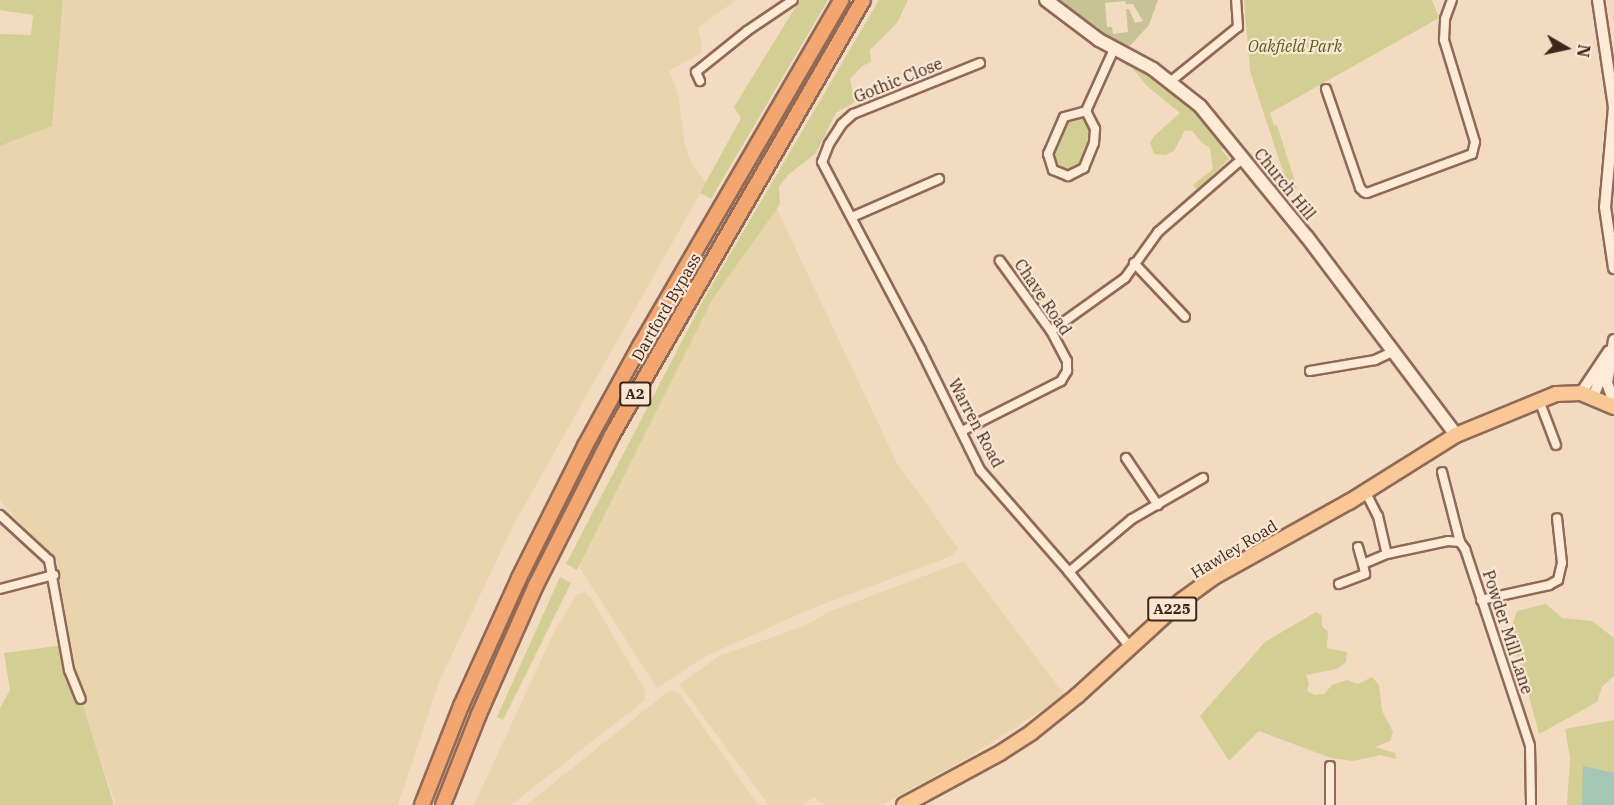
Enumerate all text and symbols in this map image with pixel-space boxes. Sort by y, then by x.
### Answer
north arrow [1536,18,1596,78]
park label: Oakfield Park [1248,36,1342,56]
text: N [1573,43,1595,59]
street label: Gothic Close [851,54,945,106]
street label: Church Hill [1250,144,1320,224]
street label: Dartford Bypass [627,250,705,364]
street label: Chave Road [1011,255,1075,339]
street label: Warren Road [944,375,1008,471]
road number: A2 [618,382,652,406]
street label: Hawley Road [1187,516,1281,582]
street label: Powder Mill Lane [1479,568,1537,696]
road number: A225 [1146,597,1198,621]

